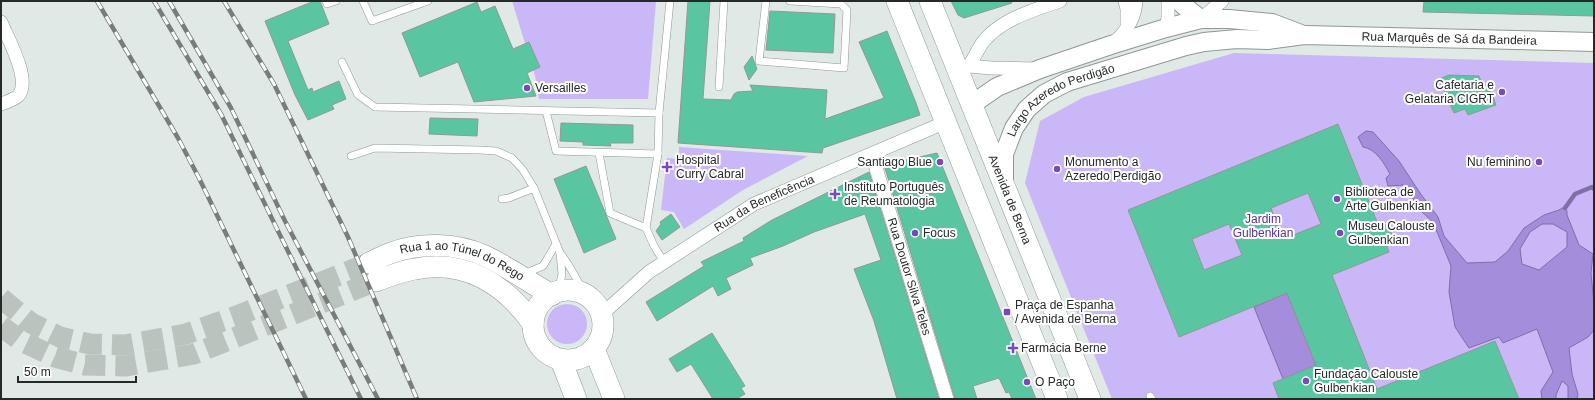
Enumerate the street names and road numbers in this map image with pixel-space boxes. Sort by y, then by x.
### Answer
street label: Rua Marquês de Sá da Bandeira [1362,29,1537,48]
street label: Largo Azeredo Perdigão [1004,61,1117,139]
street label: Avenida de Berna [986,153,1034,247]
street label: Rua da Beneficência [712,172,817,235]
street label: Rua Doutor Silva Teles [885,216,934,337]
street label: Rua 1 ao Túnel do Rego [398,238,527,284]

